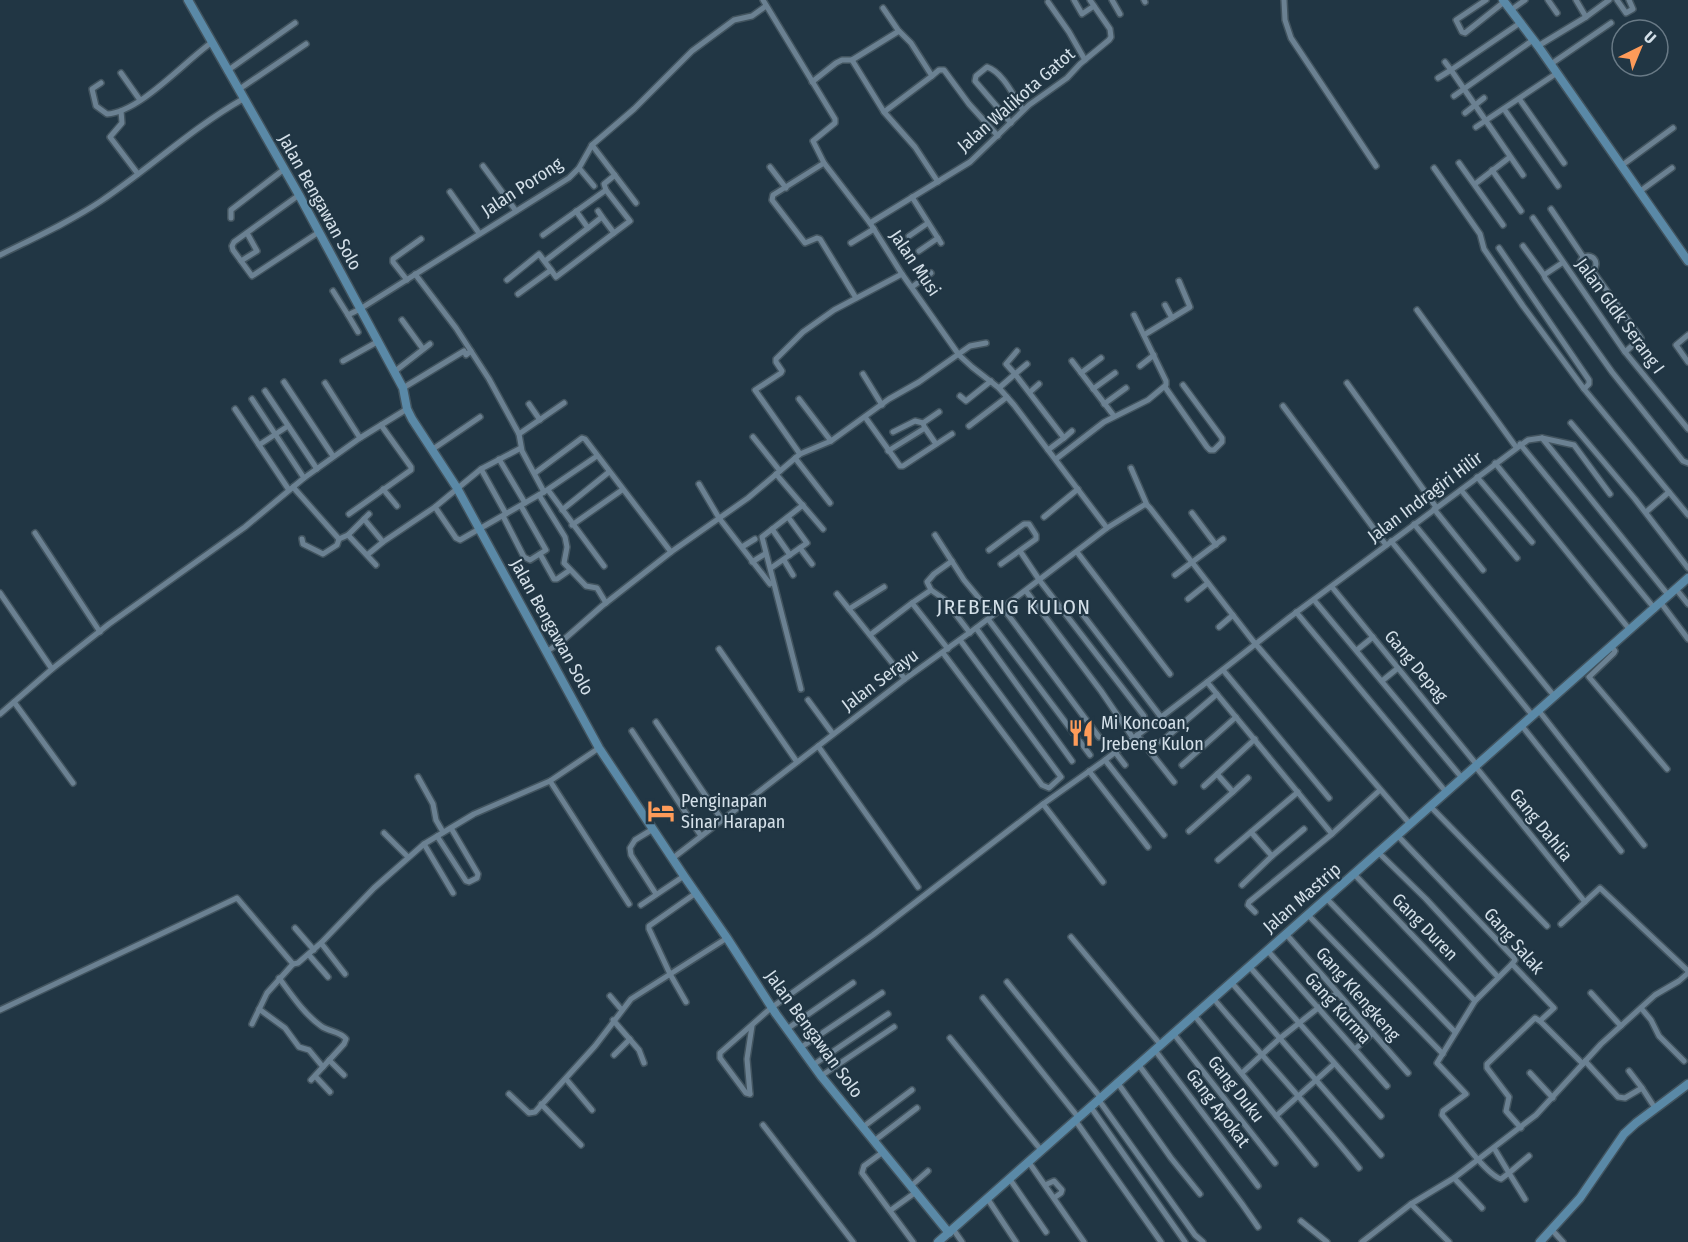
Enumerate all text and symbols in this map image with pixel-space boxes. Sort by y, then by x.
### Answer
north arrow [1610,18,1670,78]
text: U [1640,27,1660,48]
street label: Jalan Walikota Gatot [953,43,1079,157]
street label: Jalan Bengawan Solo [273,130,367,274]
street label: Jalan Porong [477,152,567,221]
street label: Jalan Musi [885,226,945,300]
street label: Jalan Gldk Serang I [1571,254,1669,378]
street label: Jalan Indragiri Hilir [1363,446,1487,547]
street label: Jalan Bengawan Solo [505,555,599,699]
district label: JREBENG KULON [936,594,1092,620]
street label: Gang Depag [1380,626,1453,707]
street label: Jalan Serayu [837,644,923,716]
place label: Mi Koncoan, Jrebeng Kulon [1101,712,1204,755]
restaurant icon: Mi Koncoan, Jrebeng Kulon [1066,718,1096,748]
street label: Gang Dahlia [1505,784,1577,866]
place label: Penginapan Sinar Harapan [681,790,785,833]
hotel icon: Penginapan Sinar Harapan [646,796,676,826]
street label: Jalan Mastrip [1258,858,1346,938]
street label: Gang Duren [1387,889,1463,965]
street label: Gang Salak [1479,903,1549,979]
street label: Gang Klengkeng [1311,942,1405,1046]
street label: Jalan Bengawan Solo [760,966,868,1102]
street label: Gang Kurma [1300,968,1376,1049]
street label: Gang Duku [1203,1051,1269,1127]
street label: Gang Apokat [1181,1064,1255,1152]

